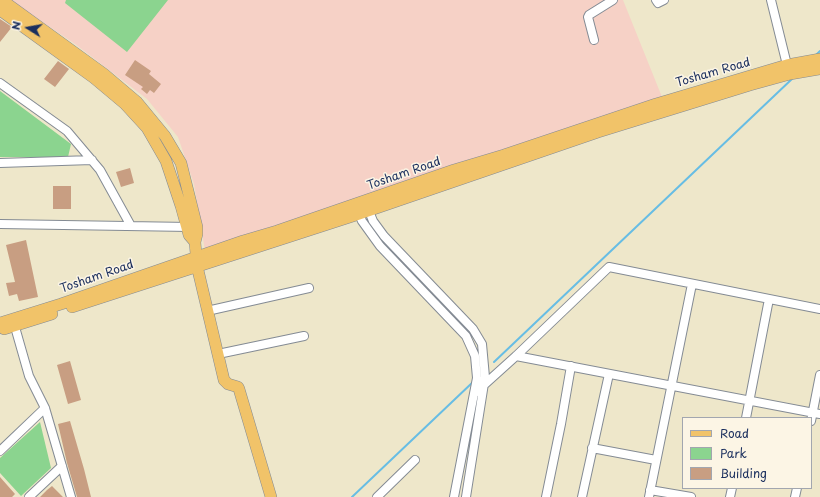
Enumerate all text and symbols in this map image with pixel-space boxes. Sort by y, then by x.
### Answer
north arrow [8,8,48,48]
text: N [7,20,25,32]
street label: Tosham Road [674,55,752,91]
street label: Tosham Road [365,155,443,193]
street label: Tosham Road [58,258,136,296]
legend [682,417,812,489]
text: Road [720,424,749,442]
text: Park [720,444,747,462]
text: Building [720,464,767,482]

